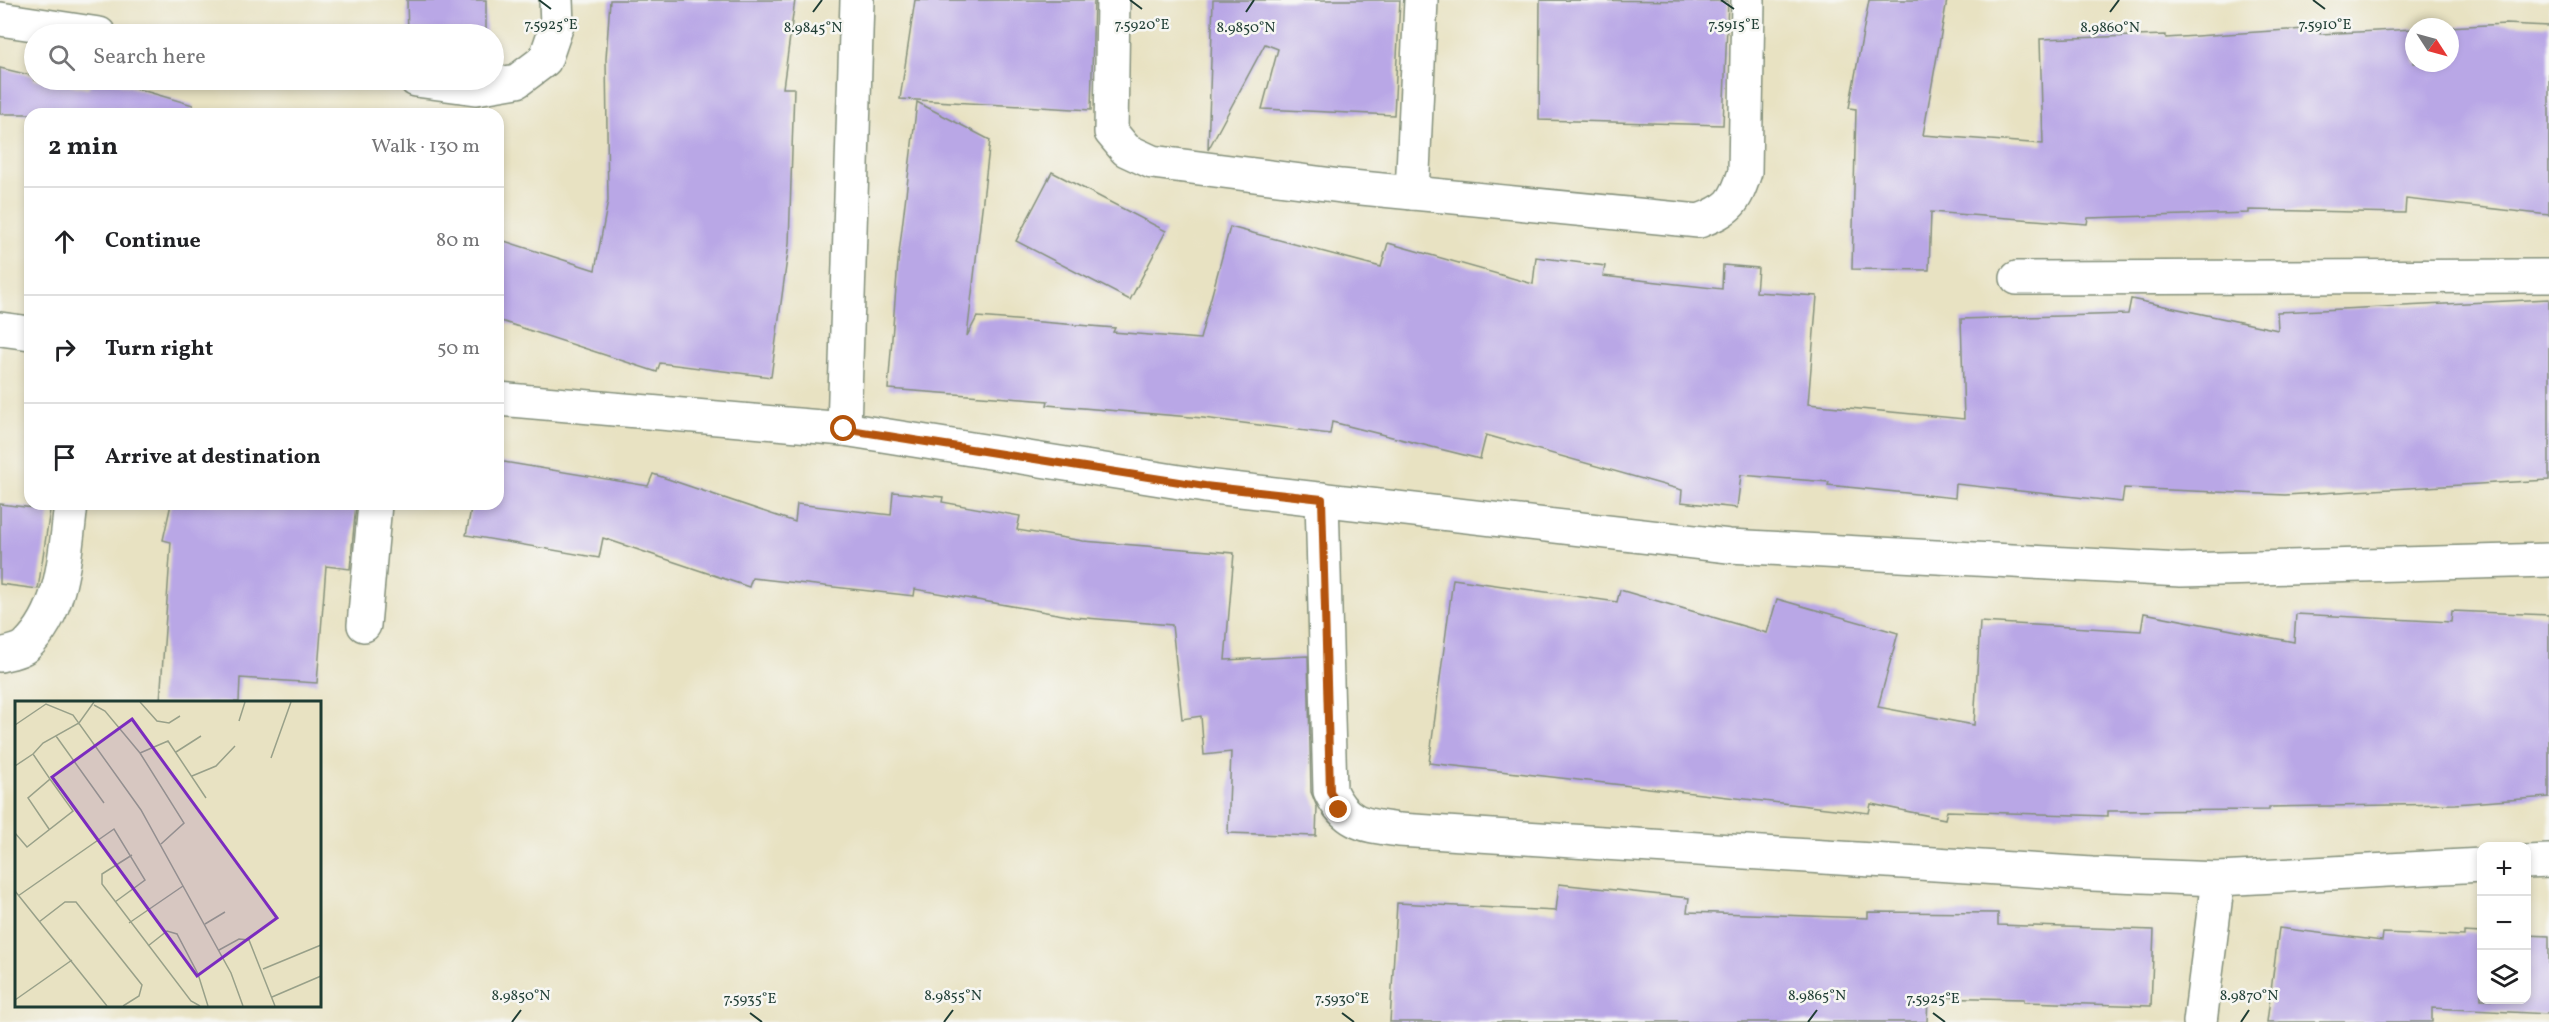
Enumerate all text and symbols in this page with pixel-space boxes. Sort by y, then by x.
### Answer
text: 7.5925°E [524,15,578,36]
text: 7.5920°E [1115,15,1169,36]
text: 7.5915°E [1708,15,1760,36]
text: 7.5910°E [2299,15,2351,36]
text: 8.9845°N [784,18,842,39]
text: 8.9850°N [1217,18,1275,39]
text: 8.9860°N [2080,18,2140,39]
north arrow [2405,18,2459,72]
search box [24,24,504,90]
icon: search [45,41,78,74]
text: Search here [93,42,206,73]
text: 2 min [48,129,118,165]
text: Walk · 130 m [371,133,480,161]
icon: ahead [48,225,81,258]
text: Continue [105,226,201,257]
text: 80 m [436,227,480,255]
icon: right [48,333,81,366]
text: Turn right [105,334,213,365]
text: 50 m [437,335,480,363]
route start [830,415,856,441]
icon: arrive [48,441,81,474]
text: Arrive at destination [105,442,321,473]
inset map [15,701,321,1007]
route end [1325,796,1351,822]
map controls [2477,842,2531,1004]
button: + [2477,842,2531,896]
button: − [2477,896,2531,950]
button: layers [2477,950,2531,1004]
text: 8.9850°N [492,986,550,1007]
text: 8.9855°N [924,986,982,1007]
text: 8.9865°N [1788,986,1846,1007]
text: 8.9870°N [2220,986,2278,1007]
text: 7.5935°E [724,989,776,1010]
text: 7.5930°E [1315,989,1369,1010]
text: 7.5925°E [1906,989,1960,1010]

